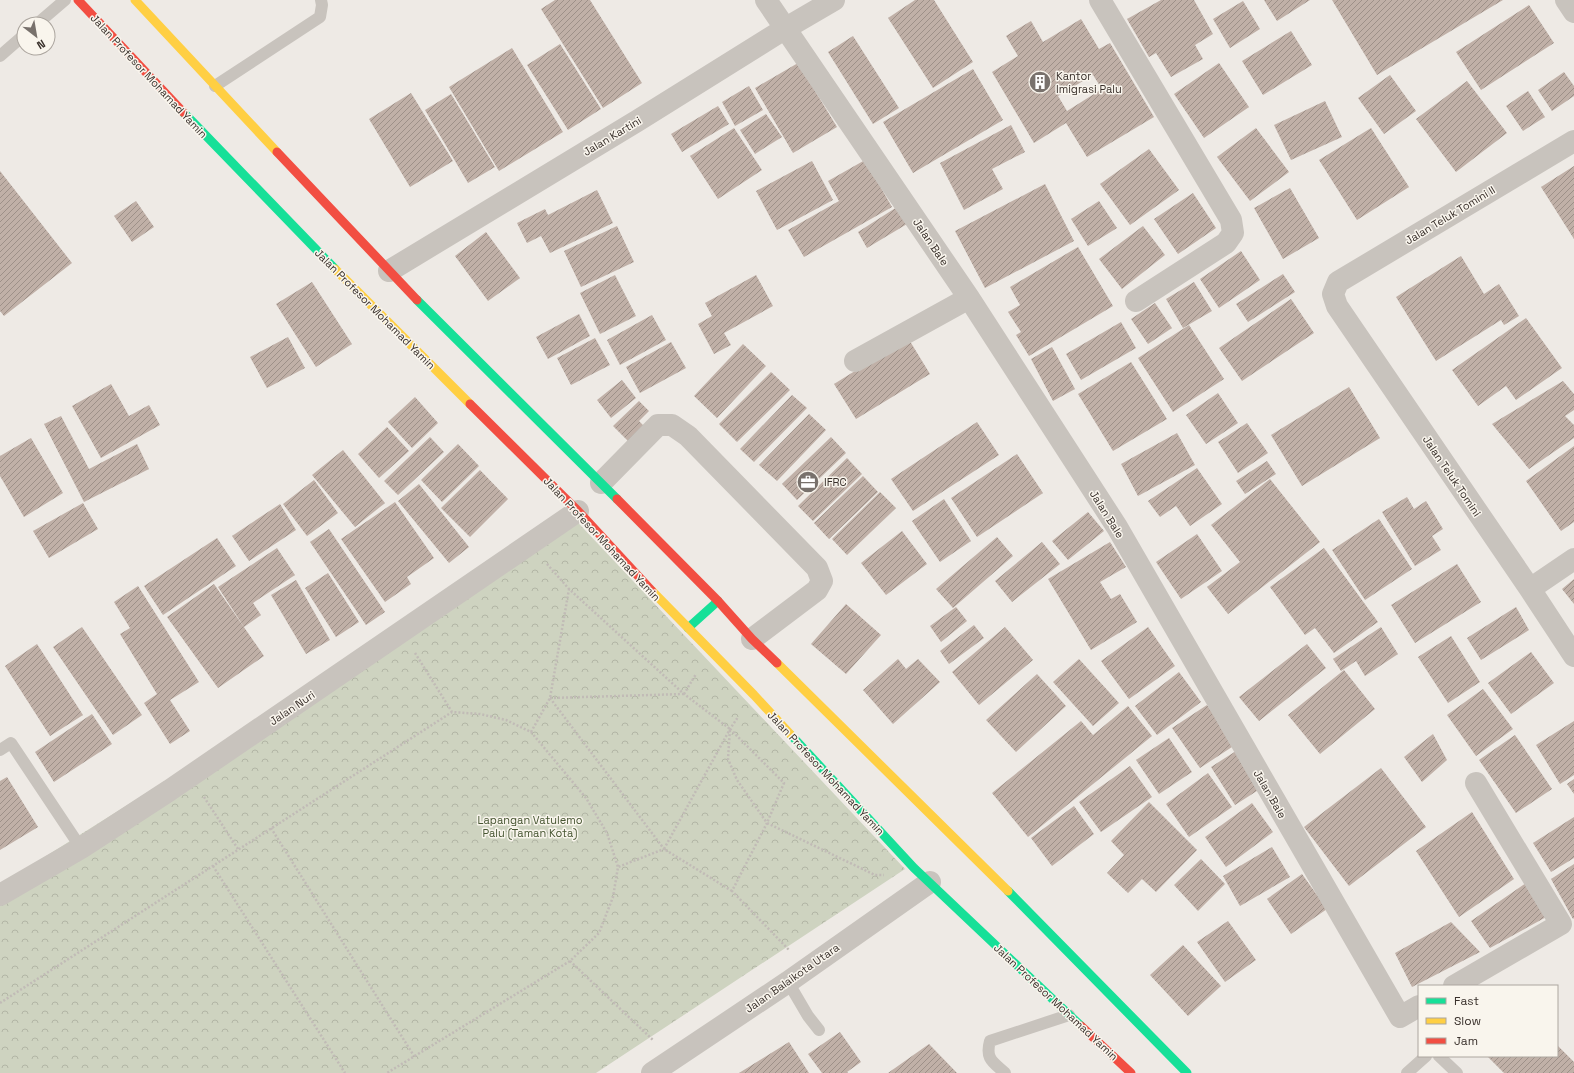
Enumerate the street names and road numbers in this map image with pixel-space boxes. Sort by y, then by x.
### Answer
street label: Jalan Profesor Mohamad Yamin [88,11,210,141]
street label: Jalan Kartini [580,113,644,159]
street label: Jalan Teluk Tomini II [1402,183,1498,247]
street label: Jalan Bale [910,216,952,268]
street label: Jalan Profesor Mohamad Yamin [312,246,438,372]
street label: Jalan Teluk Tomini [1420,433,1484,519]
street label: Jalan Profesor Mohamad Yamin [541,474,663,604]
street label: Jalan Bale [1087,487,1127,541]
street label: Jalan Nuri [267,687,318,728]
street label: Jalan Profesor Mohamad Yamin [765,708,887,838]
street label: Jalan Bale [1250,767,1290,821]
street label: Jalan Balaikota Utara [742,940,842,1016]
street label: Jalan Profesor Mohamad Yamin [991,941,1121,1063]

